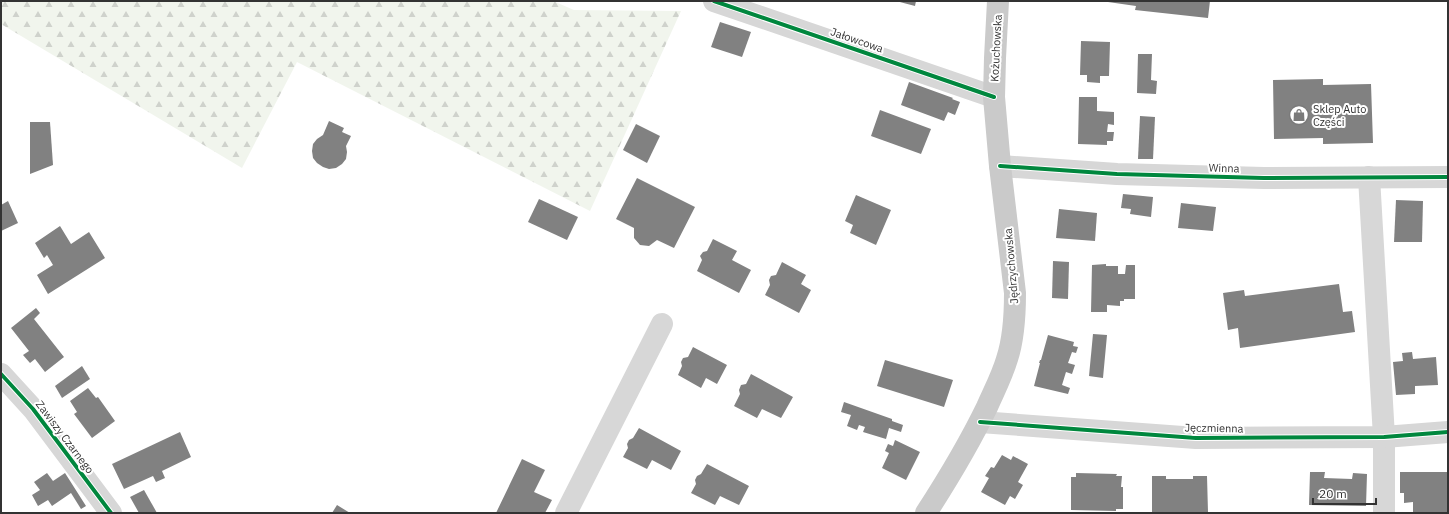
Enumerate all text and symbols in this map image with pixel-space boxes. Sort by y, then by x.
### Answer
street label: Kożuchowska [987,14,1005,82]
street label: Jałowcowa [829,24,885,56]
place label: Sklep Auto Części [1313,102,1366,129]
shop icon: Sklep Auto Części [1288,104,1310,126]
street label: Winna [1208,160,1240,176]
street label: Jędrzychowska [1001,227,1021,304]
street label: Zawiszy Czarnego [33,398,97,476]
street label: Jęczmienna [1184,420,1244,436]
scale bar [1313,480,1376,506]
text: 20 m [1319,486,1347,501]

